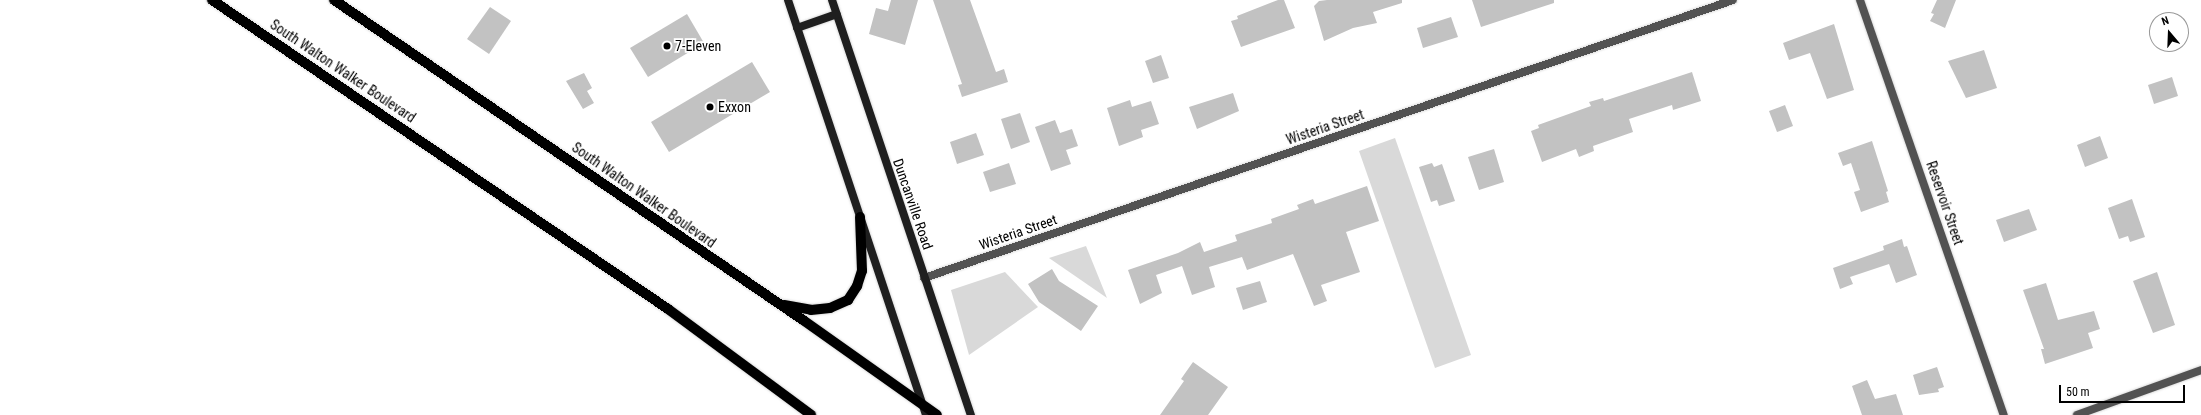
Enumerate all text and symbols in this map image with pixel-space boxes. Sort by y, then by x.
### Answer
north arrow [2149,12,2189,52]
text: N [2160,14,2171,28]
street label: South Walton Walker Boulevard [267,16,419,126]
place label: 7-Eleven [675,38,721,54]
marker: 7-Eleven [662,41,672,51]
place label: Exxon [718,99,751,115]
marker: Exxon [705,102,715,112]
street label: Wisteria Street [1284,106,1366,148]
street label: South Walton Walker Boulevard [569,139,719,251]
street label: Duncanville Road [890,156,936,252]
street label: Reservoir Street [1923,159,1967,247]
street label: Wisteria Street [977,211,1059,253]
scale bar [2061,377,2187,403]
text: 50 m [2066,385,2090,399]

